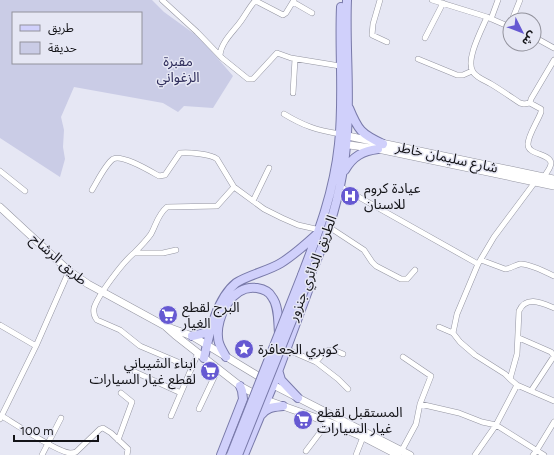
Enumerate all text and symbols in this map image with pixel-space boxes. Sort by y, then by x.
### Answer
legend [12,12,142,64]
north arrow [502,12,542,52]
text: طريق [48,21,74,36]
text: ش [519,28,539,48]
text: حديقة [48,41,77,55]
park label: مقبرة الزغواني [156,53,200,88]
street label: شارع سليمان خاطر [393,138,499,179]
place label: عيادة كروم للاسنان [364,180,421,213]
hospital icon: عيادة كروم للاسنان [339,185,361,207]
street label: الطريق الدائري جنزور [284,213,343,325]
street label: طريق الرشاح [25,230,91,290]
place label: البرج لقطع الغيار [181,299,240,332]
supermarket icon: البرج لقطع الغيار [157,304,179,326]
place icon: كوبري الجعافرة [233,338,255,360]
place label: كوبري الجعافرة [258,341,338,360]
place label: ابناء الشيباني لقطع غيار السيارات [89,355,196,390]
supermarket icon: ابناء الشيباني لقطع غيار السيارات [199,360,221,382]
place label: المستقبل لقطع غيار السيارات [317,404,403,437]
supermarket icon: المستقبل لقطع غيار السيارات [292,409,314,431]
scale bar [14,417,98,443]
text: 100 m [20,424,54,438]

